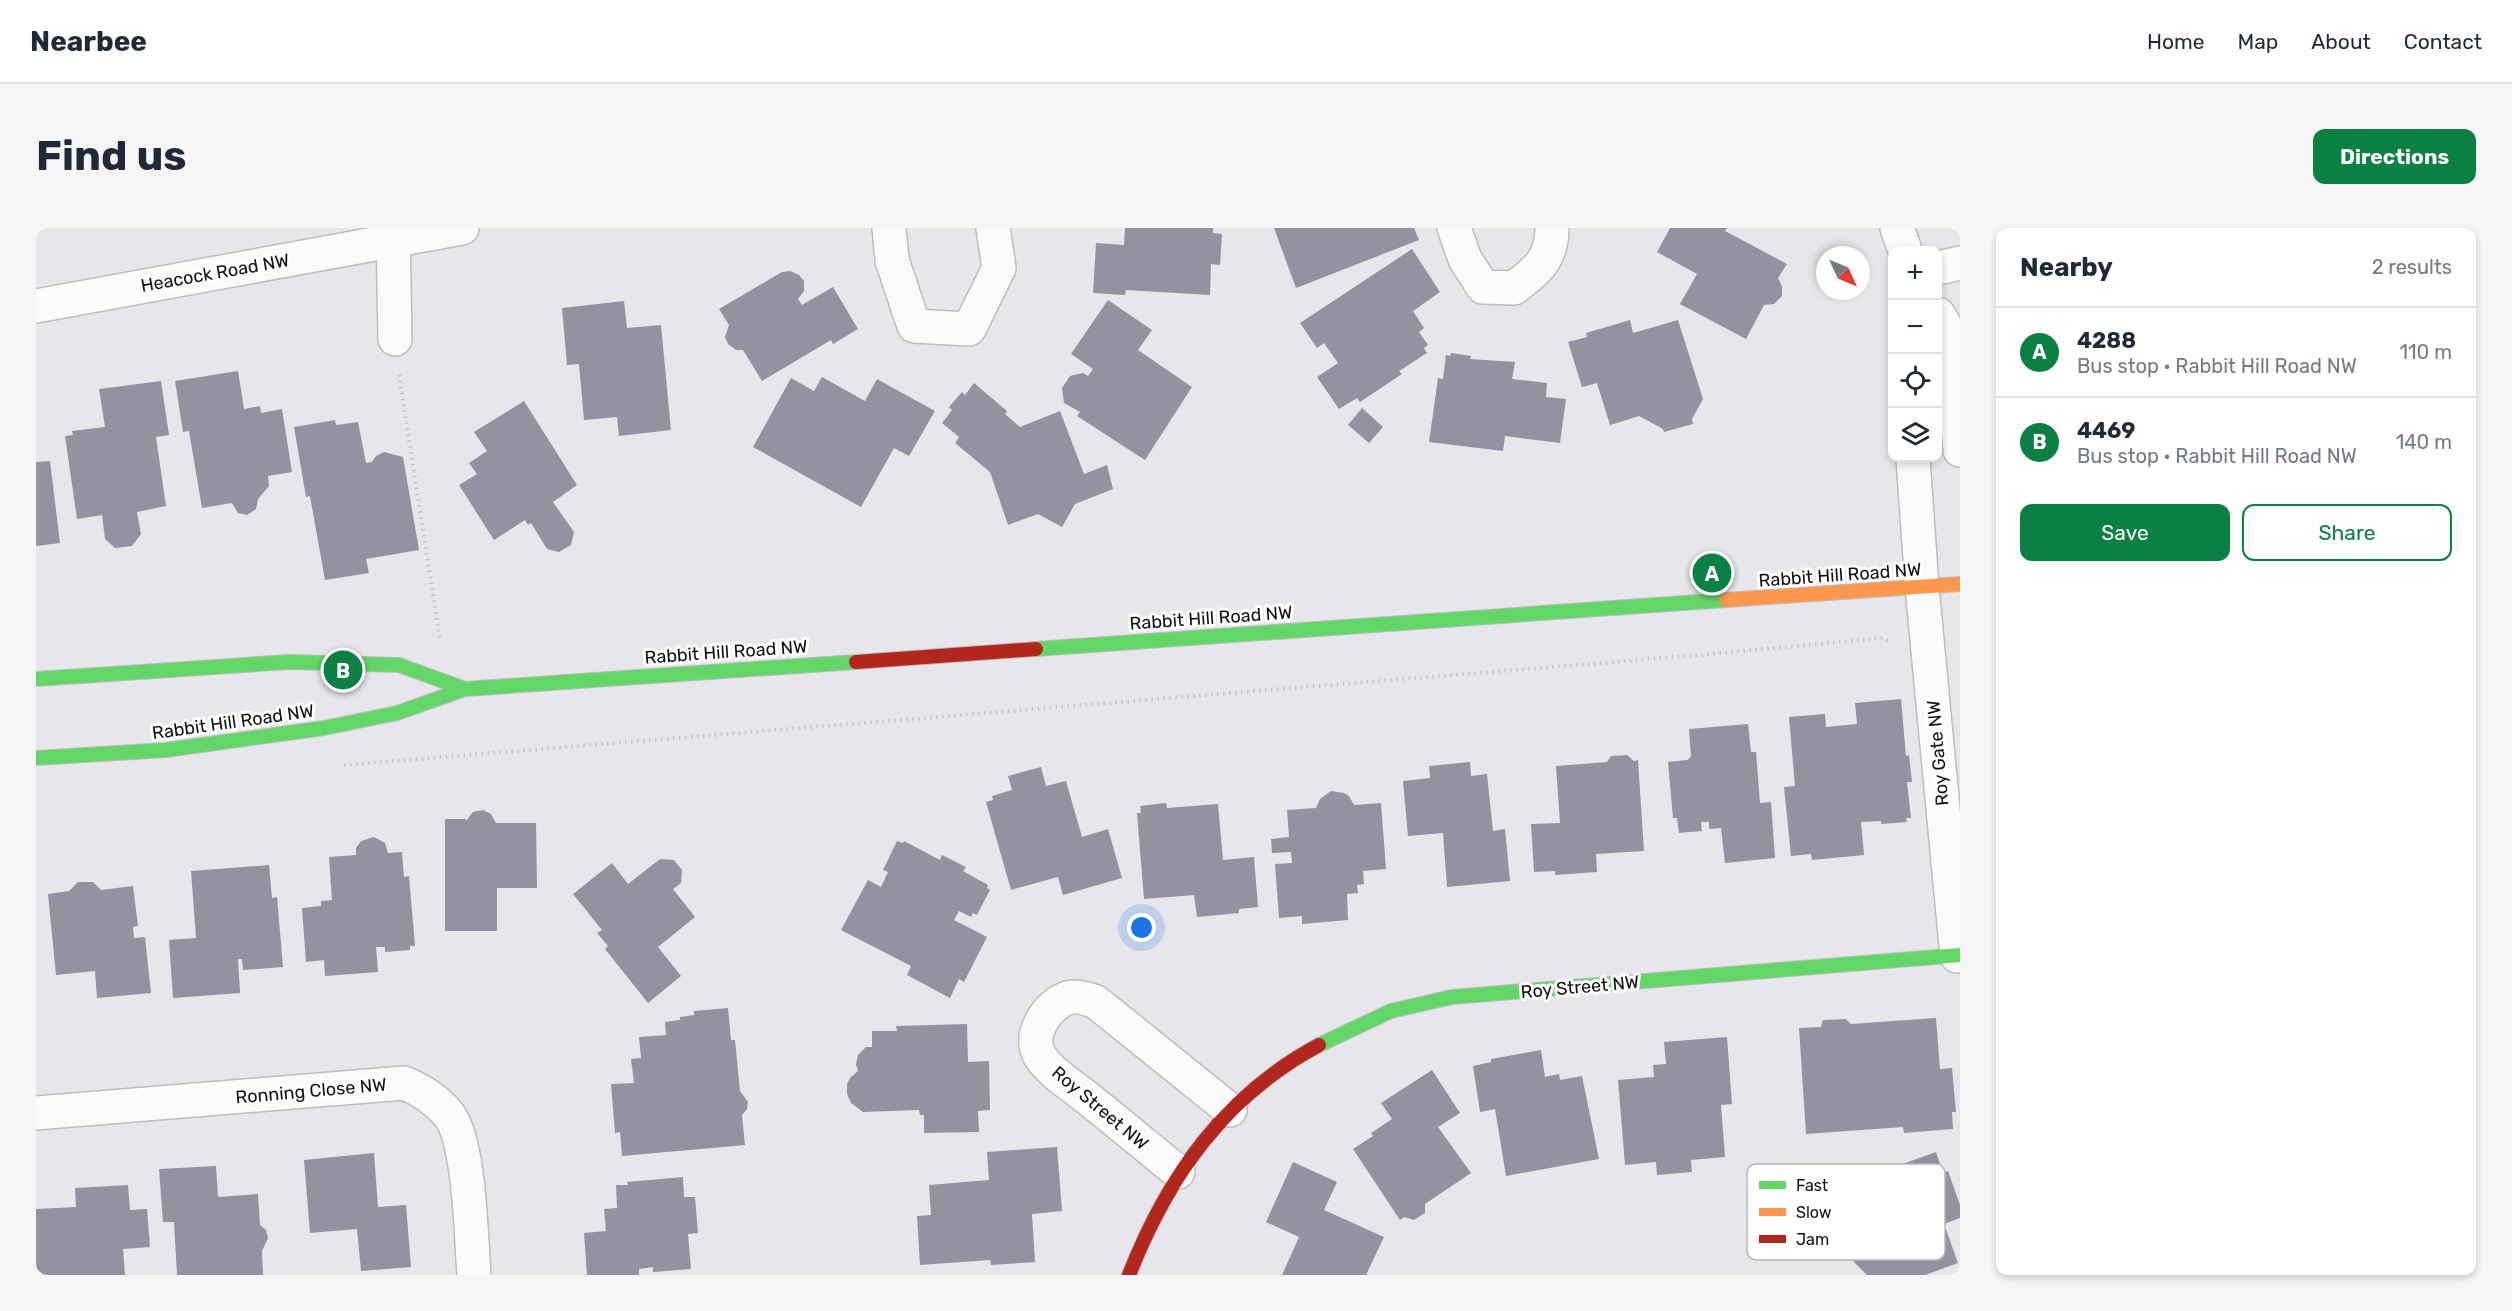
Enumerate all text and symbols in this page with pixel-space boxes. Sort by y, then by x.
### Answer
text: Nearbee [30,25,147,58]
text: Home [2147,29,2204,54]
text: Map [2237,29,2278,54]
text: About [2311,29,2371,54]
text: Contact [2404,29,2482,54]
button: Directions [2313,129,2476,184]
text: Find us [36,131,187,181]
north arrow [1816,246,1870,300]
map controls [1888,246,1942,462]
button: + [1888,246,1942,300]
street label: Heacock Road NW [139,249,291,297]
text: Nearby [2020,252,2113,283]
text: 2 results [2372,255,2452,279]
button: − [1888,300,1942,354]
text: 4288 [2077,327,2136,354]
text: A [2032,340,2047,364]
text: 110 m [2400,340,2452,364]
button: locate [1888,354,1942,408]
text: Bus stop · Rabbit Hill Road NW [2077,354,2357,378]
button: layers [1888,408,1942,462]
text: 4469 [2077,417,2135,444]
text: B [2032,430,2047,454]
text: 140 m [2396,430,2452,454]
text: Bus stop · Rabbit Hill Road NW [2077,444,2357,468]
button: Save [2020,504,2230,561]
button: Share [2242,504,2452,561]
pin: A [1692,550,1732,596]
street label: Rabbit Hill Road NW [1758,558,1922,592]
street label: Rabbit Hill Road NW [1129,601,1293,635]
street label: Rabbit Hill Road NW [644,635,808,669]
pin: B [324,648,362,692]
street label: Roy Gate NW [1922,699,1954,807]
street label: Rabbit Hill Road NW [151,700,315,744]
your location [1127,913,1156,942]
street label: Roy Street NW [1520,971,1640,1003]
street label: Roy Street NW [1047,1061,1153,1155]
street label: Ronning Close NW [235,1073,387,1109]
legend [1747,1164,1945,1260]
text: Fast [1796,1176,1828,1195]
text: Slow [1796,1203,1832,1222]
text: Jam [1796,1230,1829,1249]

